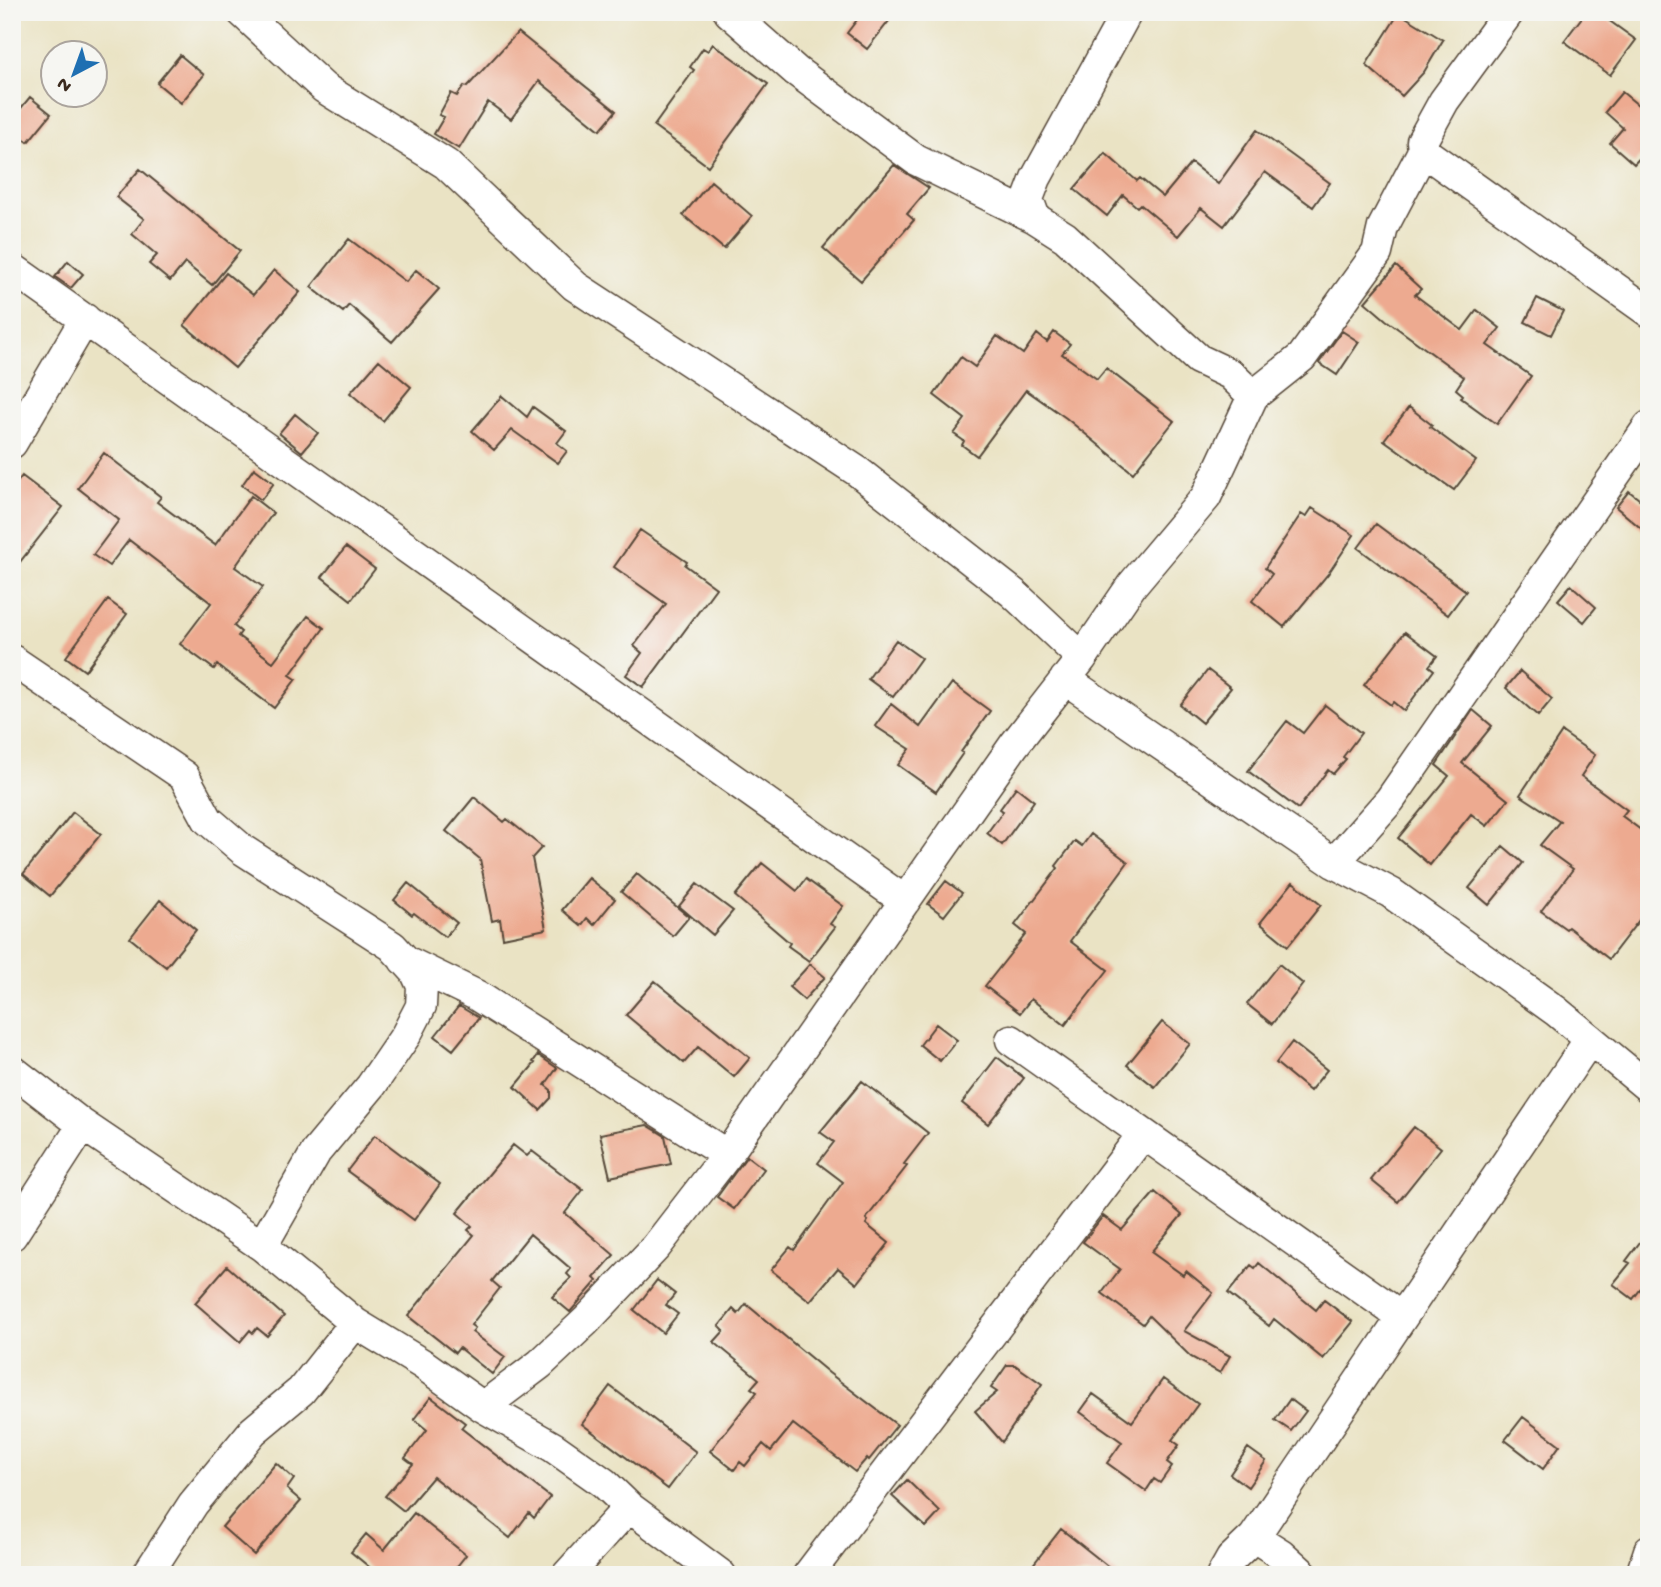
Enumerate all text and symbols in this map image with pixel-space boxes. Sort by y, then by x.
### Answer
north arrow [38,38,108,108]
text: N [53,71,77,97]

